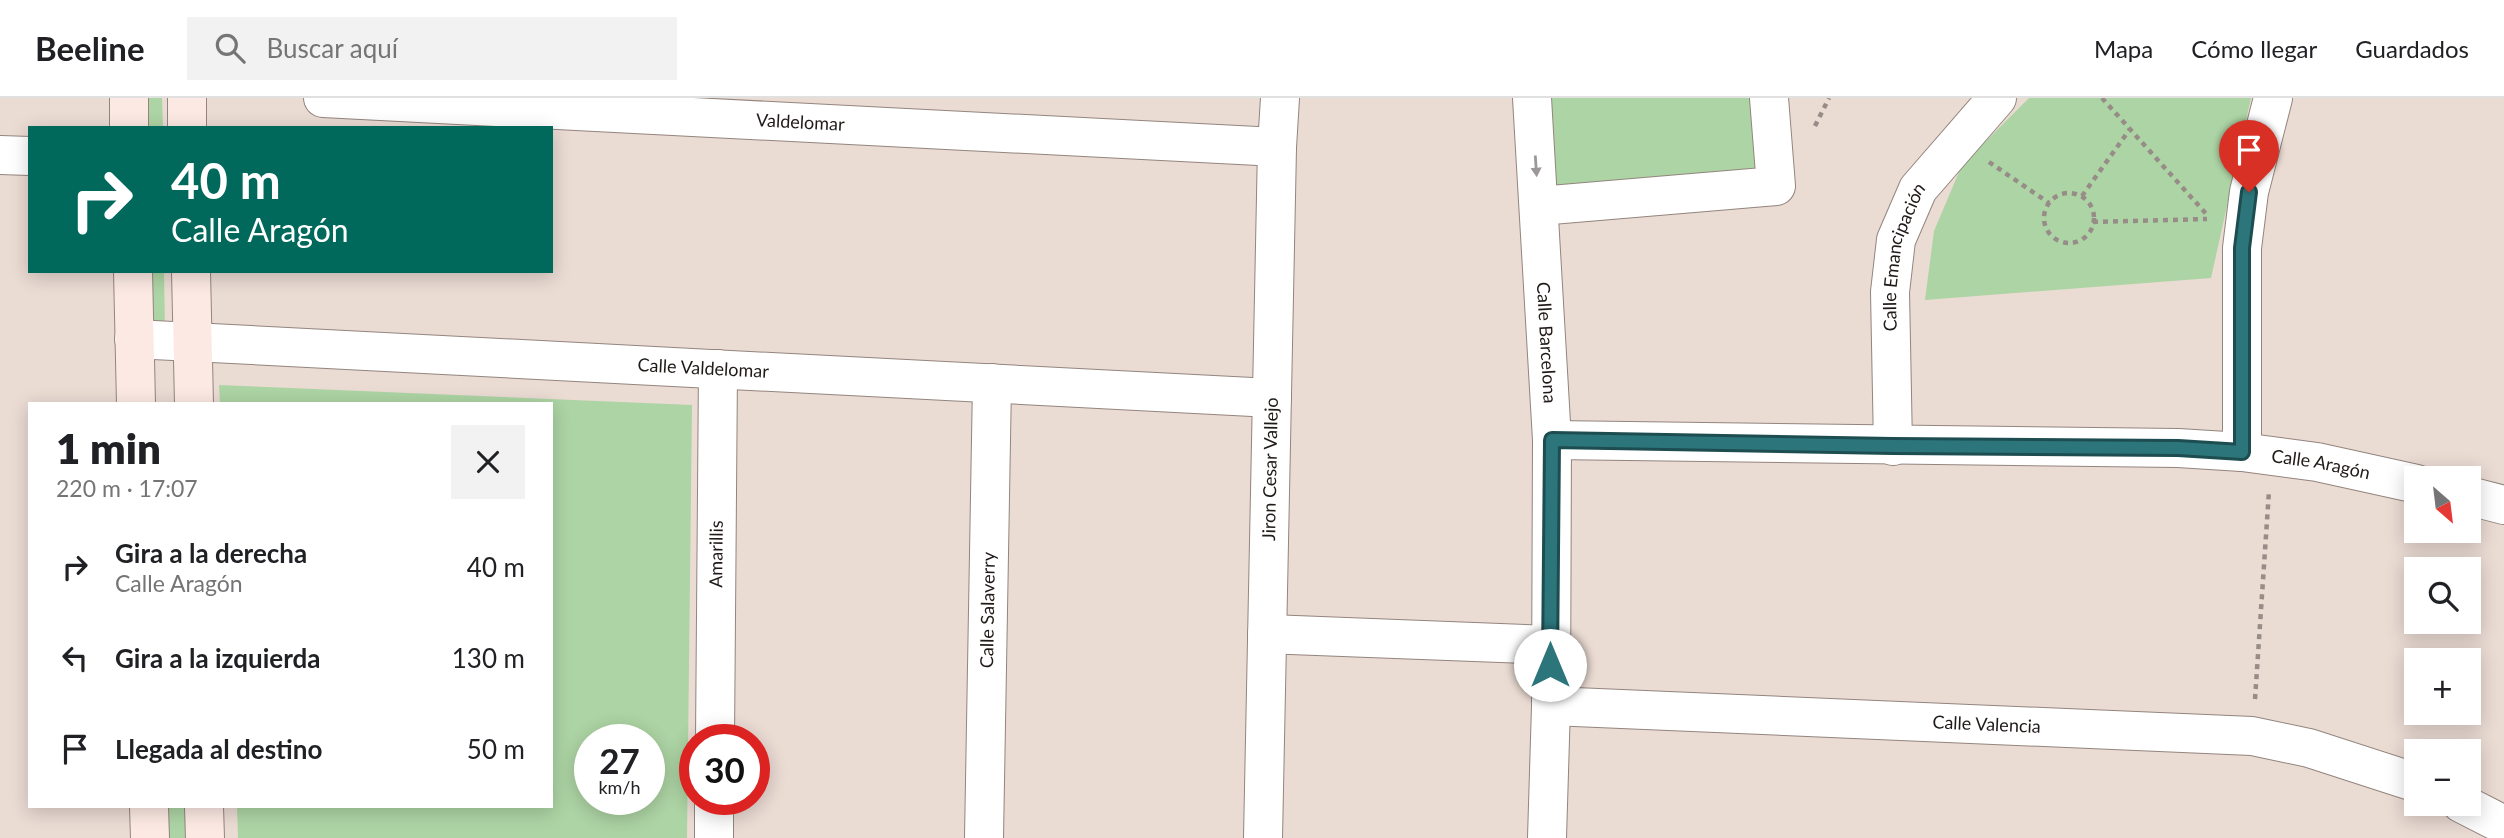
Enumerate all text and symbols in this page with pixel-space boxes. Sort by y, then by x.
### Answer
search box [187,17,677,80]
text: Beeline [35,28,145,68]
icon: search [211,29,249,67]
text: Buscar aquí [267,32,398,64]
text: Mapa [2094,34,2153,63]
text: Cómo llegar [2191,34,2317,63]
text: Guardados [2355,34,2469,63]
street label: Valdelomar [756,108,846,135]
pin [2219,120,2279,192]
icon: arrive [2230,131,2268,169]
text: 40 m [171,151,281,209]
icon: right [56,154,147,245]
one-way arrow [1531,155,1542,177]
street label: Calle Emancipación [1878,177,1929,332]
text: Calle Aragón [171,210,349,249]
street label: Calle Barcelona [1533,281,1562,404]
street label: Calle Valdelomar [637,353,770,382]
street label: Jiron Cesar Vallejo [1257,397,1282,541]
text: 1 min [56,423,161,473]
button: close [451,425,525,499]
street label: Calle Aragón [2270,444,2372,483]
north arrow [2404,466,2482,542]
map controls [2404,466,2481,816]
text: 220 m · 17:07 [56,474,198,502]
street label: Amarillis [704,520,727,588]
text: Gira a la derecha [115,537,307,569]
icon: right [56,548,94,586]
text: 40 m [467,551,525,583]
street label: Calle Salaverry [975,551,999,668]
button: search [2404,557,2481,634]
text: Calle Aragón [115,569,243,597]
position arrow [1513,628,1587,702]
icon: left [56,639,94,677]
text: Gira a la izquierda [115,642,321,674]
text: 130 m [452,642,525,674]
button: + [2404,648,2481,725]
street label: Calle Valencia [1932,710,2041,737]
speed limit sign: 30 [679,724,770,815]
icon: arrive [56,730,94,768]
text: Llegada al destino [115,733,322,765]
text: 50 m [467,733,525,765]
text: 27 [599,739,640,781]
button: − [2404,739,2481,816]
text: km/h [598,776,641,798]

